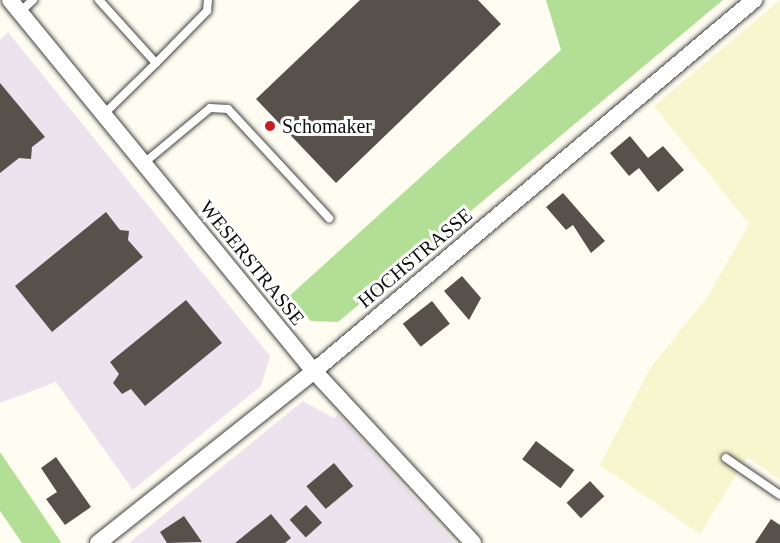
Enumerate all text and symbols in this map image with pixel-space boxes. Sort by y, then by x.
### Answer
place label: Schomaker [282,114,372,138]
marker: Schomaker [263,119,277,133]
street label: WESERSTRASSE [194,196,310,330]
street label: HOCHSTRASSE [353,203,477,313]

